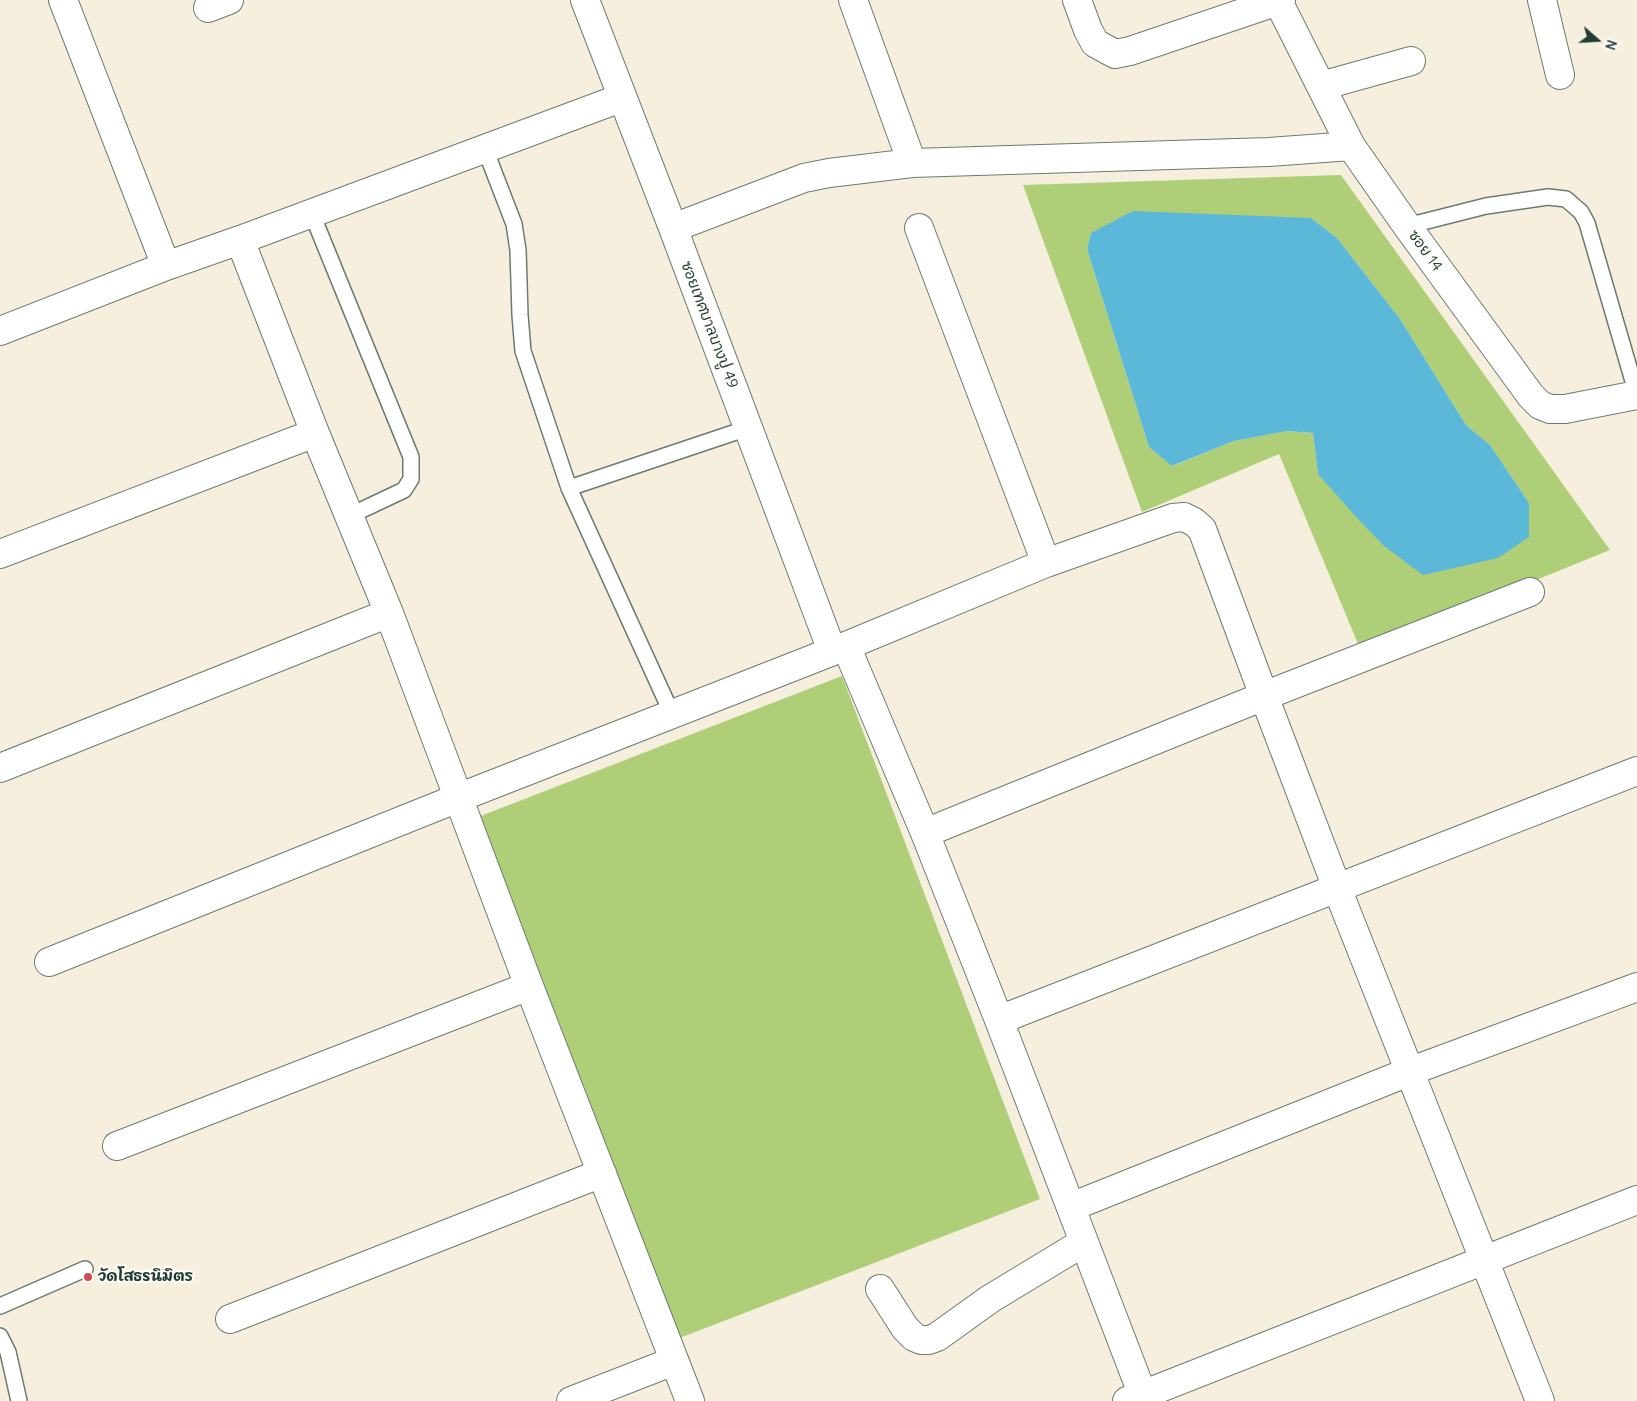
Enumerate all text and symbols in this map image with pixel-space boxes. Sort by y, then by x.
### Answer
north arrow [1572,15,1622,65]
text: N [1601,37,1621,52]
street label: ซอย 14 [1404,227,1446,275]
street label: ซอยเทศบาลบางปู 49 [676,259,742,391]
place label: วัดโสธรนิมิตร [98,1268,193,1286]
marker: วัดโสธรนิมิตร [82,1271,94,1283]

